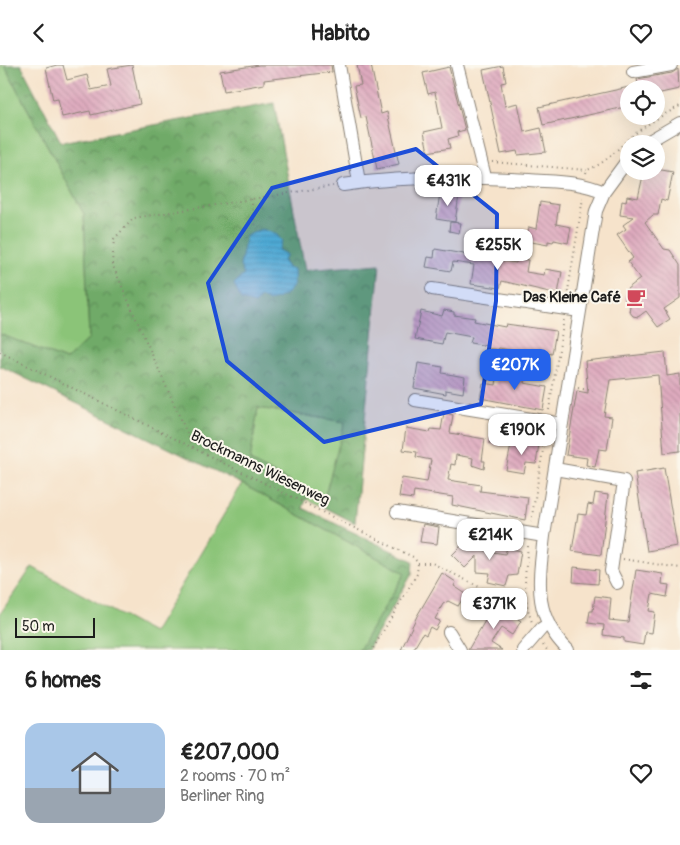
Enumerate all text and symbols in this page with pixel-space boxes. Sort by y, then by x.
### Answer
icon: back [25,19,53,47]
text: Habito [310,19,370,47]
icon: heart [627,19,655,47]
map controls [620,80,665,180]
button: locate [620,80,665,125]
button: layers [620,135,665,180]
pin: €431K [413,165,483,207]
text: €431K [426,171,470,191]
pin: €255K [463,229,533,271]
text: €255K [475,235,521,255]
cafe icon: Das Kleine Café [625,286,647,308]
place label: Das Kleine Café [523,288,621,307]
pin: €207K [480,349,550,391]
text: €207K [491,355,539,375]
pin: €190K [487,413,557,456]
text: €190K [499,420,545,440]
street label: Brockmanns Wiesenweg [187,426,333,510]
pin: €214K [455,519,525,561]
text: €214K [468,525,512,545]
pin: €371K [459,587,529,630]
text: €371K [472,594,516,614]
scale bar [15,615,95,638]
text: 50 m [22,618,55,635]
icon: filters [627,666,655,694]
text: 6 homes [25,667,101,694]
text: €207,000 [180,739,279,766]
icon: home [65,743,125,803]
icon: heart [627,759,655,787]
text: 2 rooms · 70 m² [180,766,290,786]
text: Berliner Ring [180,786,264,806]

